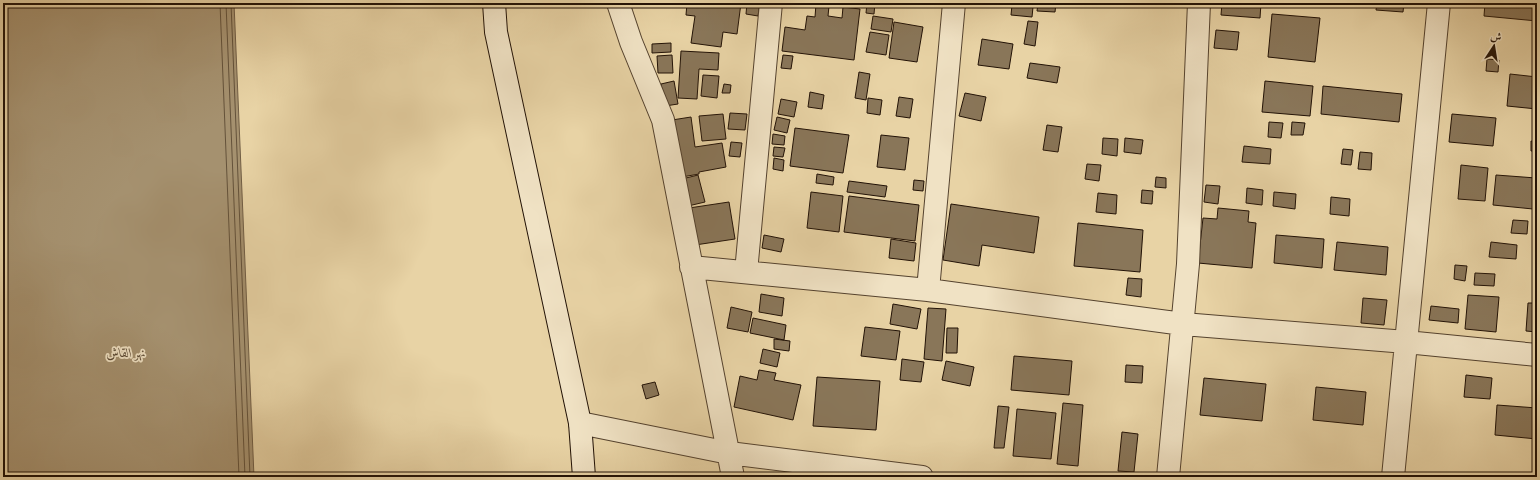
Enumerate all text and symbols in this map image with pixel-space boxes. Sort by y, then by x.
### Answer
north arrow [1474,26,1514,66]
text: ش [1489,28,1503,45]
water label: نهر القاش [106,344,146,361]

